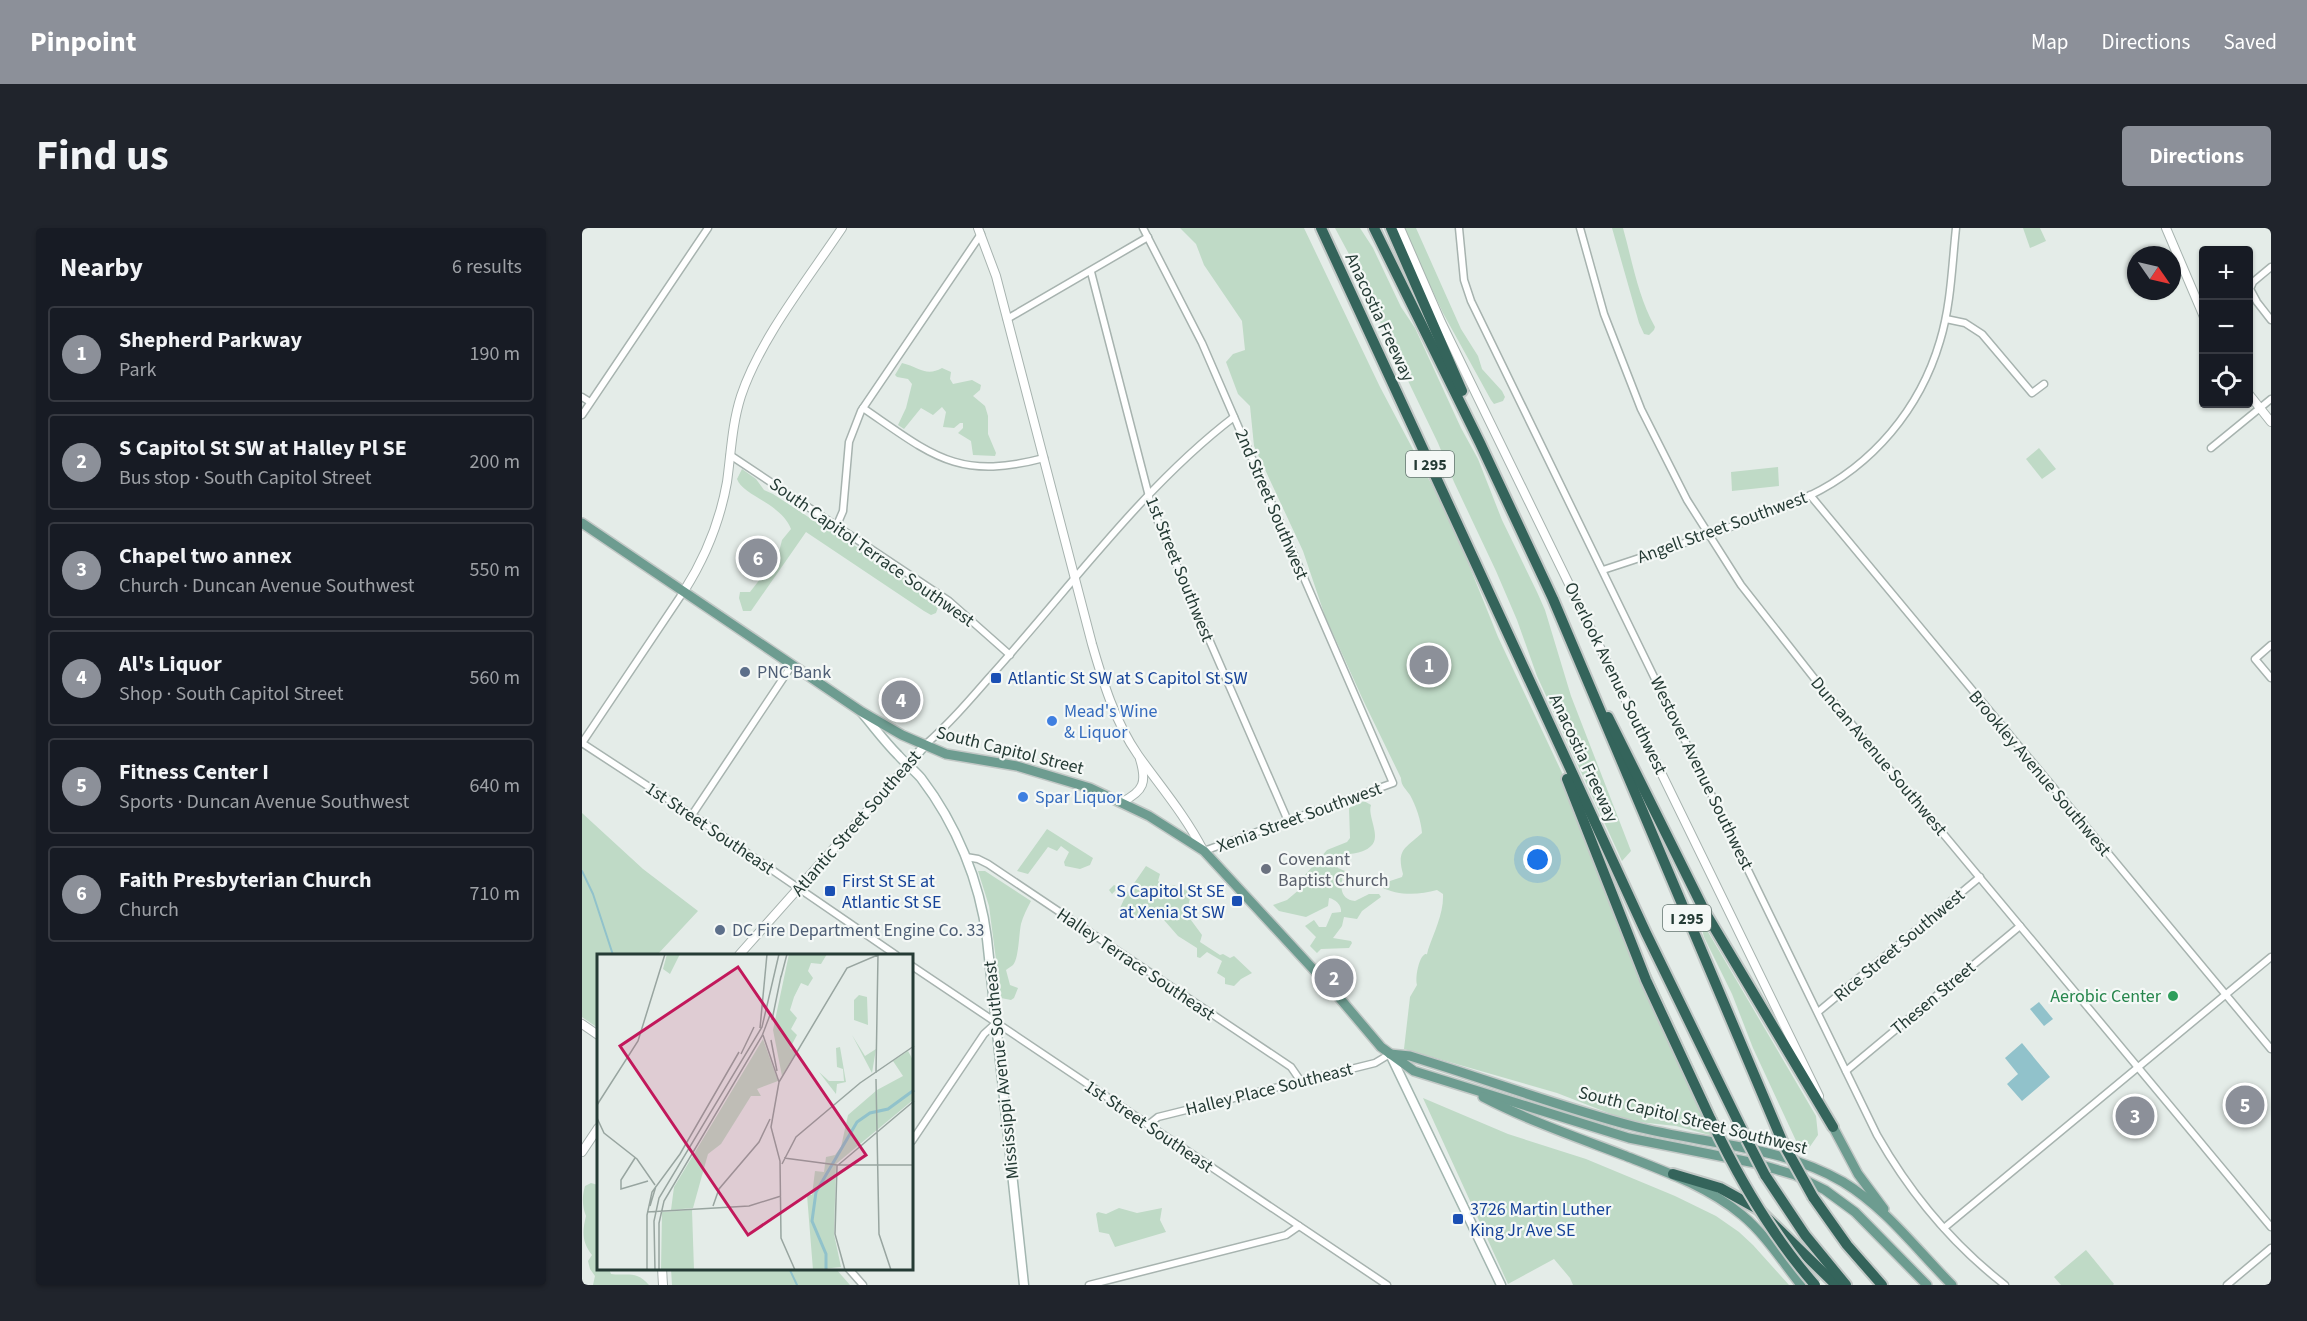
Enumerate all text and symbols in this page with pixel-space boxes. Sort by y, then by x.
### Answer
text: Pinpoint [30,22,137,62]
text: Map [2031,27,2069,57]
text: Directions [2102,27,2190,57]
text: Saved [2223,27,2277,57]
text: Find us [36,126,169,186]
button: Directions [2122,126,2271,186]
north arrow [2127,246,2181,300]
map controls [2199,246,2253,408]
button: + [2199,246,2253,300]
text: Nearby [60,249,143,286]
street label: Anacostia Freeway [1339,249,1421,386]
text: 6 results [452,253,522,281]
button: − [2199,300,2253,354]
text: Shepherd Parkway [119,324,302,356]
text: 1 [76,340,87,368]
text: 190 m [470,340,520,368]
button: locate [2199,354,2253,408]
text: Park [119,356,156,384]
street label: 2nd Street Southwest [1229,425,1315,583]
text: S Capitol St SW at Halley Pl SE [119,432,407,464]
text: 2 [76,448,87,476]
text: 200 m [470,448,520,476]
road number: I 295 [1406,451,1454,477]
text: Bus stop · South Capitol Street [119,464,372,492]
street label: South Capitol Terrace Southwest [764,472,979,633]
street label: Angell Street Southwest [1634,485,1811,570]
street label: 1st Street Southwest [1139,493,1220,646]
pin: 6 [738,536,777,580]
text: Chapel two annex [119,540,292,572]
text: 3 [76,556,87,584]
text: 550 m [470,556,520,584]
text: Church · Duncan Avenue Southwest [119,572,415,600]
street label: Overlook Avenue Southwest [1558,578,1673,779]
pin: 1 [1410,642,1448,688]
text: Al's Liquor [119,648,222,680]
place label: PNC Bank [757,660,831,685]
text: 4 [76,664,87,692]
text: 560 m [470,664,520,692]
marker: PNC Bank [738,665,752,679]
place label: Atlantic St SW at S Capitol St SW [1008,666,1248,691]
marker: Atlantic St SW at S Capitol St SW [989,671,1003,685]
street label: Westover Avenue Southwest [1644,672,1759,874]
street label: Duncan Avenue Southwest [1805,672,1953,841]
pin: 4 [882,678,920,722]
text: Shop · South Capitol Street [119,680,344,708]
street label: Brookley Avenue Southwest [1963,685,2117,862]
street label: Anacostia Freeway [1543,690,1625,827]
place label: Mead's Wine & Liquor [1064,699,1158,745]
marker: Mead's Wine & Liquor [1045,714,1059,728]
street label: South Capitol Street [933,720,1086,781]
street label: Atlantic Street Southeast [786,745,927,902]
text: Fitness Center I [119,756,269,788]
text: 5 [76,772,87,800]
text: 640 m [470,772,520,800]
street label: 1st Street Southeast [640,776,779,881]
street label: Xenia Street Southwest [1213,776,1385,859]
place label: Spar Liquor [1035,785,1123,810]
text: Sports · Duncan Avenue Southwest [119,788,409,816]
marker: Spar Liquor [1016,790,1030,804]
your location [1523,845,1552,874]
place label: Covenant Baptist Church [1278,847,1389,893]
marker: Covenant Baptist Church [1259,862,1273,876]
text: Faith Presbyterian Church [119,864,372,896]
place label: First St SE at Atlantic St SE [842,869,941,915]
place label: S Capitol St SE at Xenia St SW [1116,879,1225,925]
text: 6 [76,880,87,908]
text: 710 m [470,880,520,908]
street label: Rice Street Southwest [1829,883,1970,1008]
marker: First St SE at Atlantic St SE [823,884,837,898]
marker: S Capitol St SE at Xenia St SW [1230,894,1244,908]
text: Church [119,896,179,924]
street label: Halley Terrace Southeast [1052,902,1220,1027]
road number: I 295 [1663,905,1711,931]
place label: DC Fire Department Engine Co. 33 [732,918,984,943]
marker: DC Fire Department Engine Co. 33 [713,923,727,937]
inset map [597,954,914,1270]
pin: 2 [1314,956,1353,1000]
street label: Thesen Street [1886,956,1981,1041]
street label: Mississippi Avenue Southeast [978,959,1025,1180]
place label: Aerobic Center [2050,984,2162,1009]
marker: Aerobic Center [2166,989,2180,1003]
street label: Halley Place Southeast [1183,1057,1355,1122]
street label: 1st Street Southeast [1079,1074,1218,1179]
street label: South Capitol Street Southwest [1576,1080,1810,1161]
pin: 5 [2226,1082,2264,1128]
pin: 3 [2116,1094,2154,1138]
place label: 3726 Martin Luther King Jr Ave SE [1470,1197,1612,1243]
marker: 3726 Martin Luther King Jr Ave SE [1451,1212,1465,1226]

